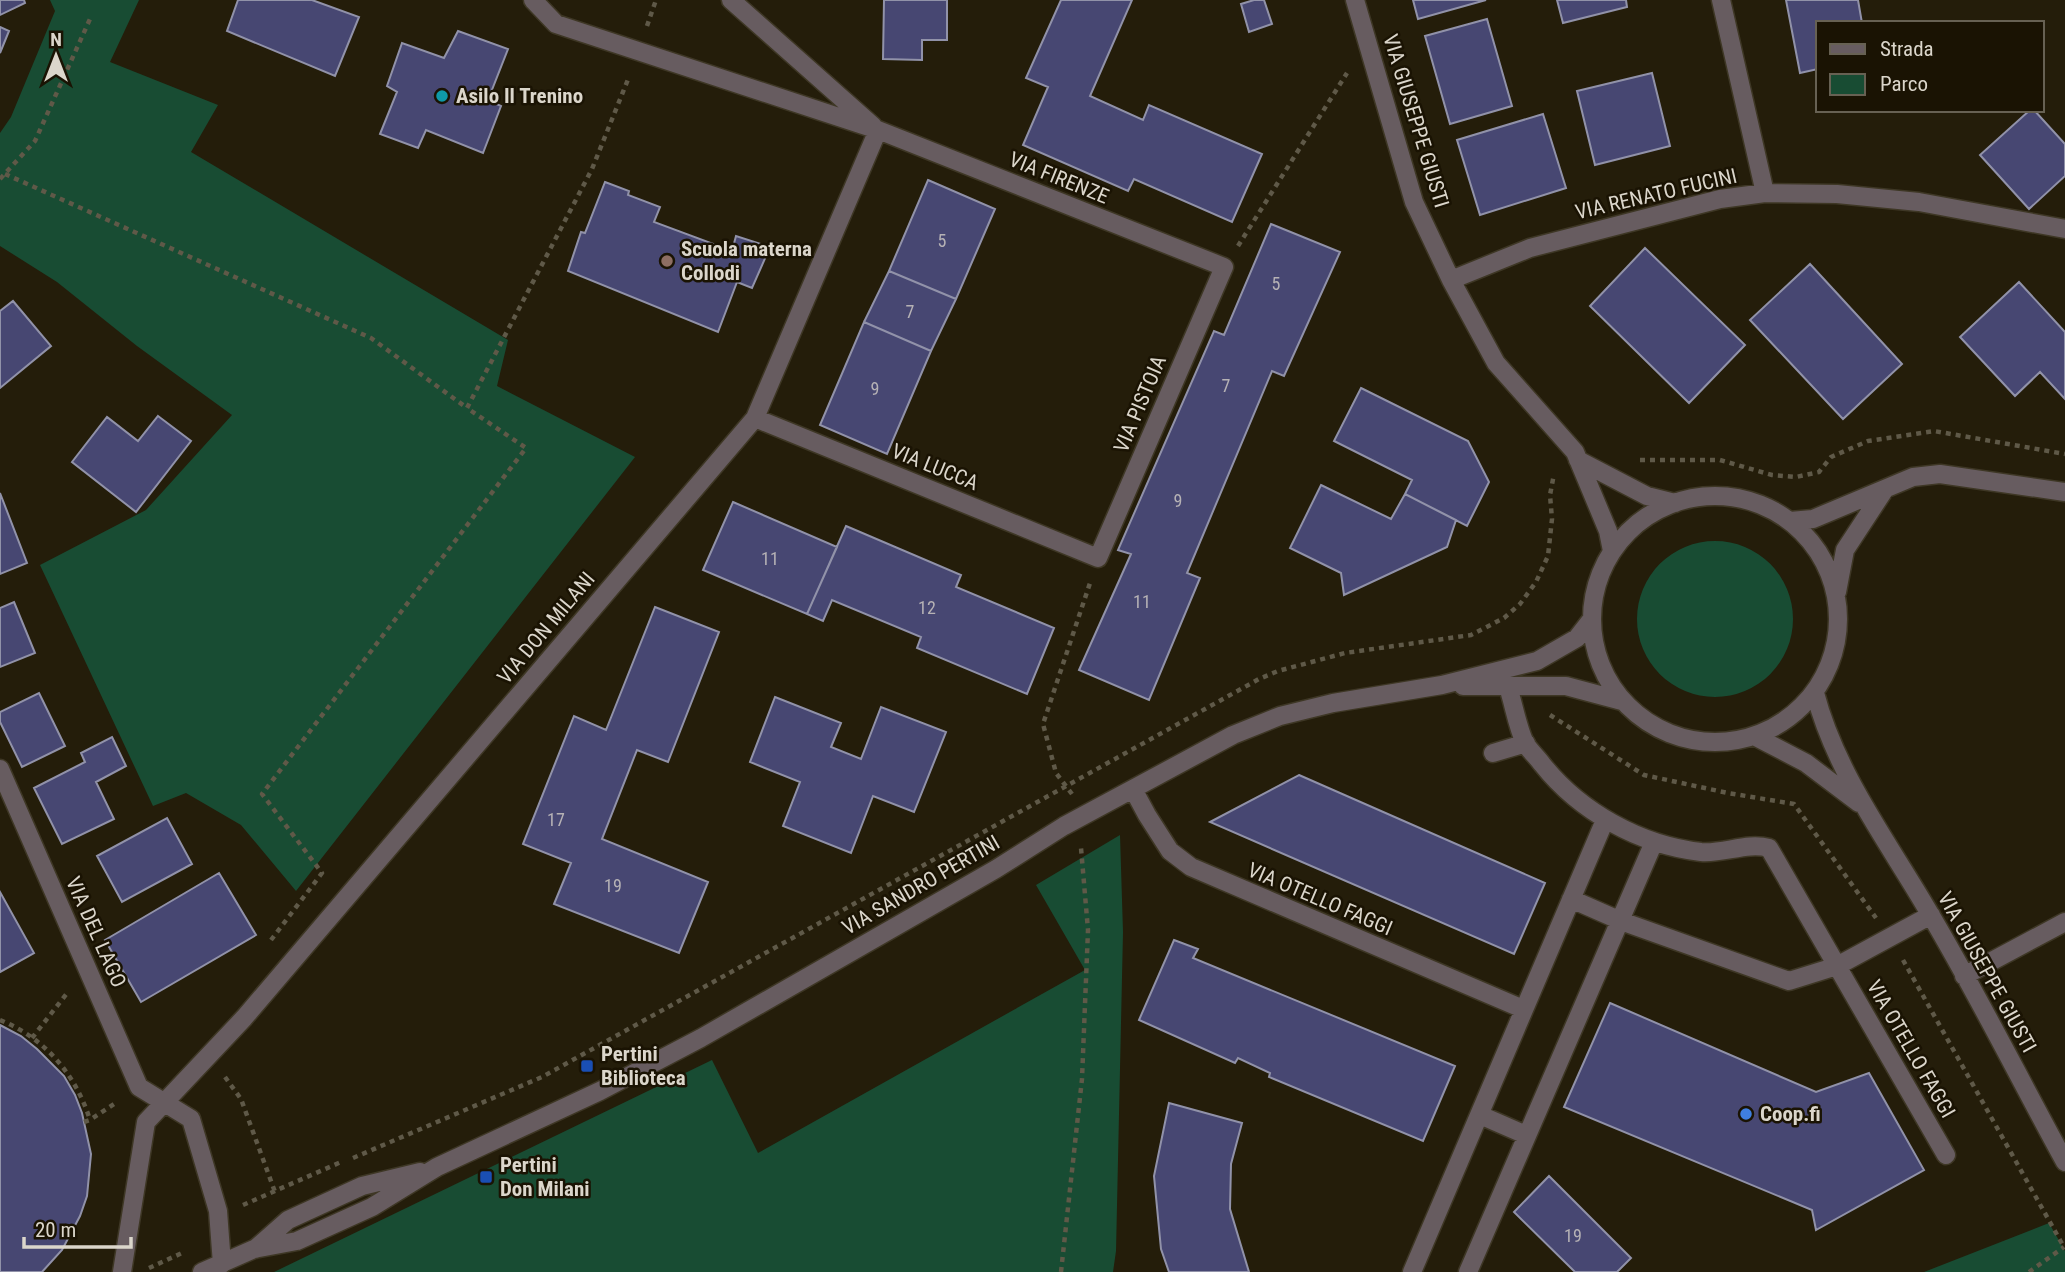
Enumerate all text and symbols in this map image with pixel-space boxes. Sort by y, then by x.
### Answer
north arrow [21,21,91,91]
legend [1816,21,2044,112]
text: N [50,28,62,51]
street label: VIA GIUSEPPE GIUSTI [1378,31,1454,211]
text: Strada [1880,37,1934,61]
text: Parco [1880,72,1928,96]
place label: Asilo Il Trenino [456,84,583,108]
marker: Asilo Il Trenino [434,88,450,104]
street label: VIA FIRENZE [1006,147,1112,209]
street label: VIA RENATO FUCINI [1573,164,1739,224]
house number: 5 [938,230,947,251]
place label: Scuola materna Collodi [681,237,812,285]
marker: Scuola materna Collodi [659,253,675,269]
house number: 5 [1272,273,1281,294]
house number: 7 [906,301,915,322]
street label: VIA PISTOIA [1109,352,1171,456]
house number: 7 [1222,375,1231,396]
house number: 9 [871,378,879,399]
street label: VIA LUCCA [888,439,982,495]
house number: 9 [1174,490,1182,511]
house number: 11 [761,548,779,569]
street label: VIA DON MILANI [492,567,600,689]
house number: 11 [1133,591,1151,612]
house number: 12 [918,597,936,618]
house number: 17 [547,809,565,830]
street label: VIA SANDRO PERTINI [838,830,1004,940]
street label: VIA OTELLO FAGGI [1244,858,1396,940]
street label: VIA DEL LAGO [61,873,131,991]
house number: 19 [604,875,622,896]
street label: VIA GIUSEPPE GIUSTI [1933,887,2041,1057]
street label: VIA OTELLO FAGGI [1862,976,1960,1122]
place label: Pertini Biblioteca [601,1042,686,1090]
marker: Pertini Biblioteca [579,1058,595,1074]
place label: Coop.fi [1760,1102,1821,1126]
marker: Coop.fi [1738,1106,1754,1122]
place label: Pertini Don Milani [500,1153,590,1201]
marker: Pertini Don Milani [478,1169,494,1185]
scale bar [24,1206,131,1250]
text: 20 m [35,1218,76,1242]
house number: 19 [1564,1225,1582,1246]

